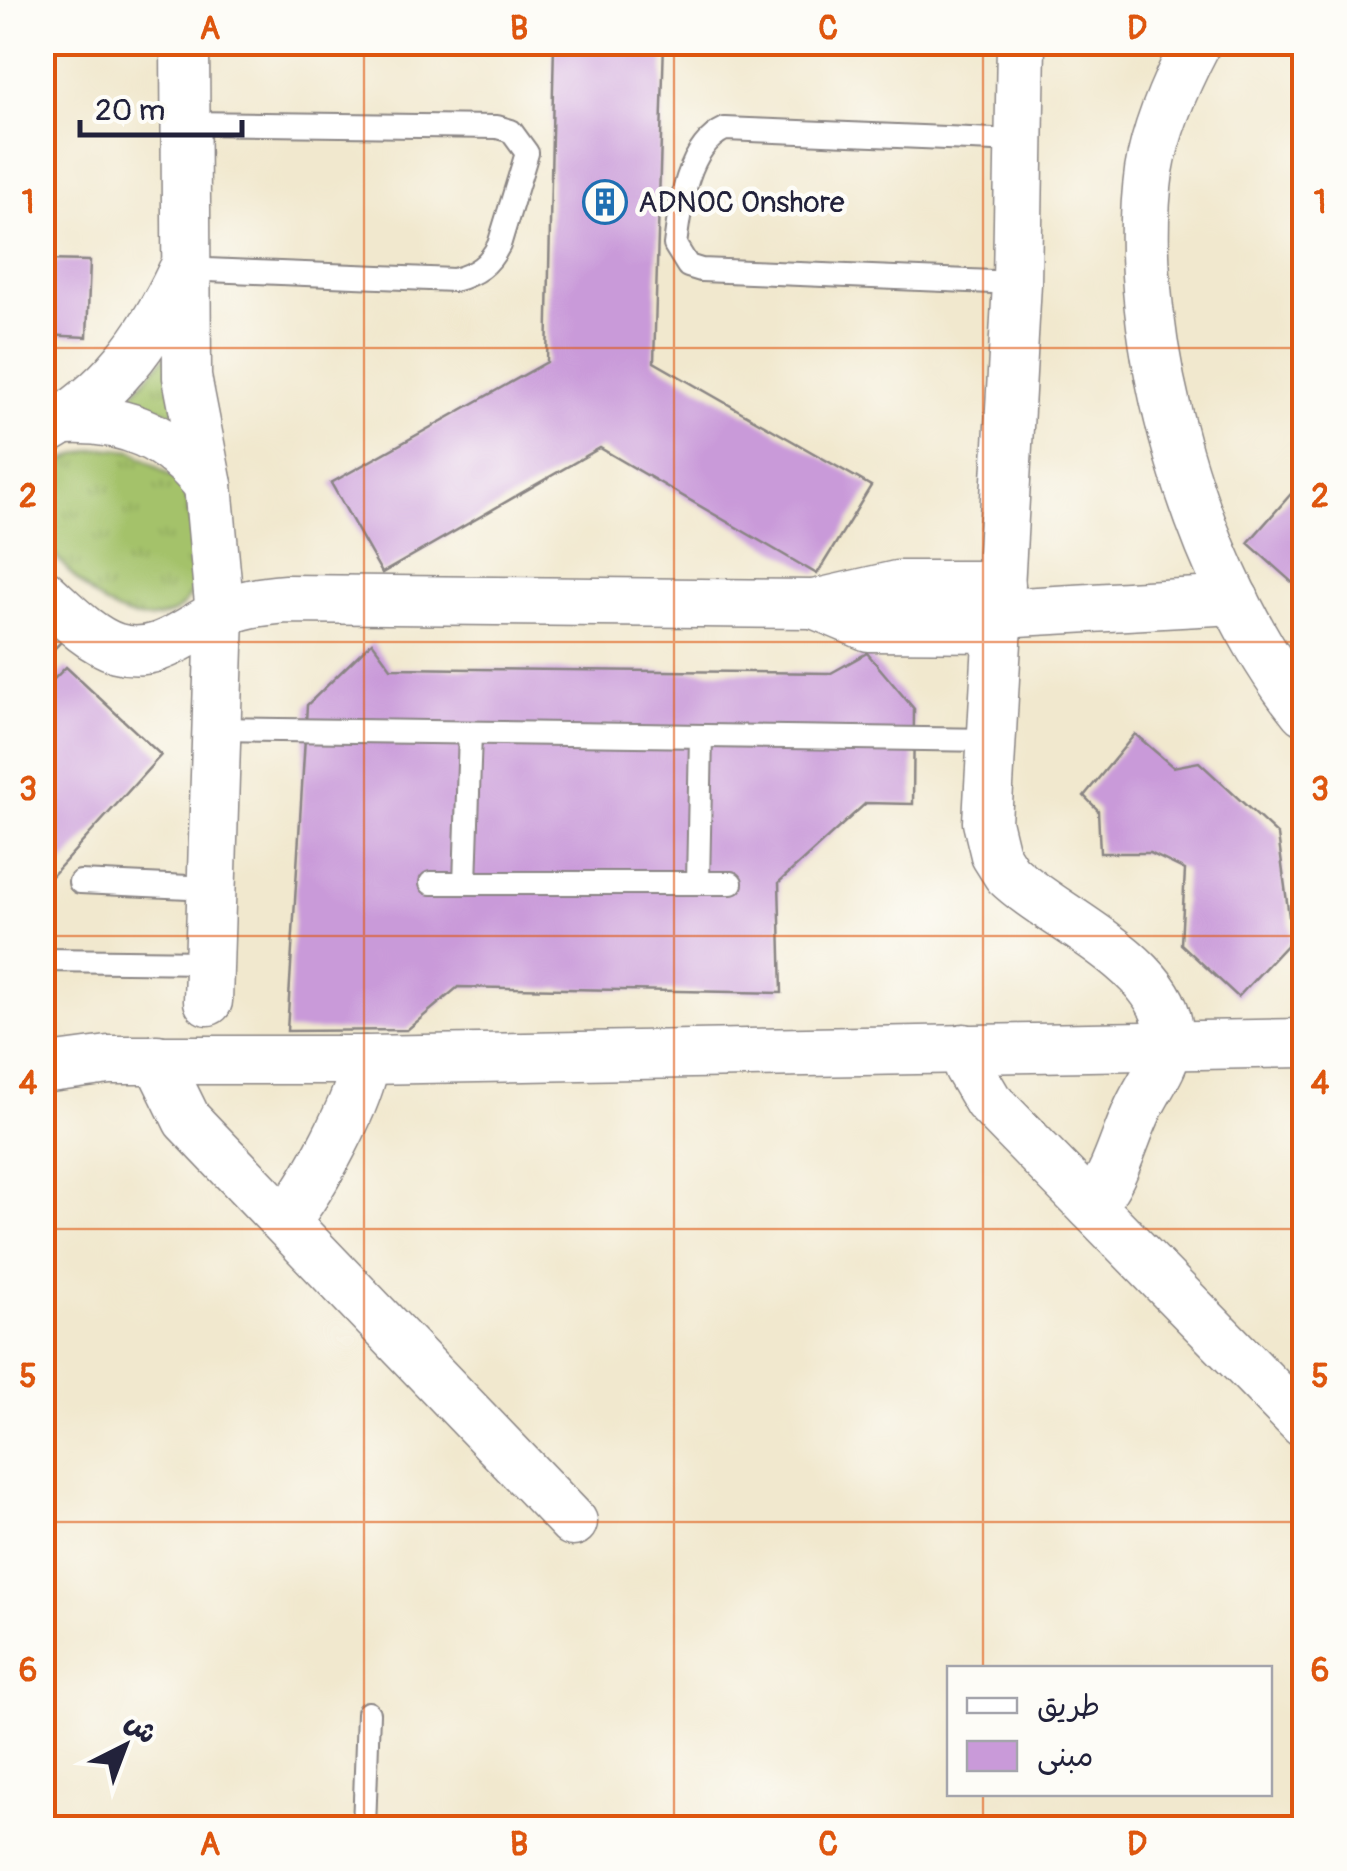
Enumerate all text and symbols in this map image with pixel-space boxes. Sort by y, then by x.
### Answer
text: A [200,9,221,49]
text: B [510,9,528,49]
text: C [818,9,838,49]
text: D [1127,9,1147,49]
scale bar [80,75,242,137]
text: 20 m [95,92,165,129]
building icon: ADNOC Onshore [582,179,628,225]
text: 1 [22,183,34,223]
text: 1 [1314,183,1326,223]
place label: ADNOC Onshore [638,184,845,221]
text: 2 [19,477,37,517]
text: 2 [1311,477,1329,517]
text: 3 [19,770,37,810]
text: 3 [1311,770,1329,810]
text: 4 [19,1064,38,1104]
text: 4 [1311,1064,1330,1104]
text: 5 [19,1357,37,1397]
text: 5 [1311,1357,1329,1397]
text: 6 [19,1651,37,1691]
text: 6 [1311,1651,1329,1691]
legend [947,1666,1272,1796]
text: طريق [1037,1688,1100,1725]
north arrow [75,1696,175,1796]
text: ش [118,1705,164,1752]
text: مبنى [1037,1738,1093,1775]
text: A [200,1825,221,1865]
text: B [510,1825,528,1865]
text: C [818,1825,838,1865]
text: D [1127,1825,1147,1865]

